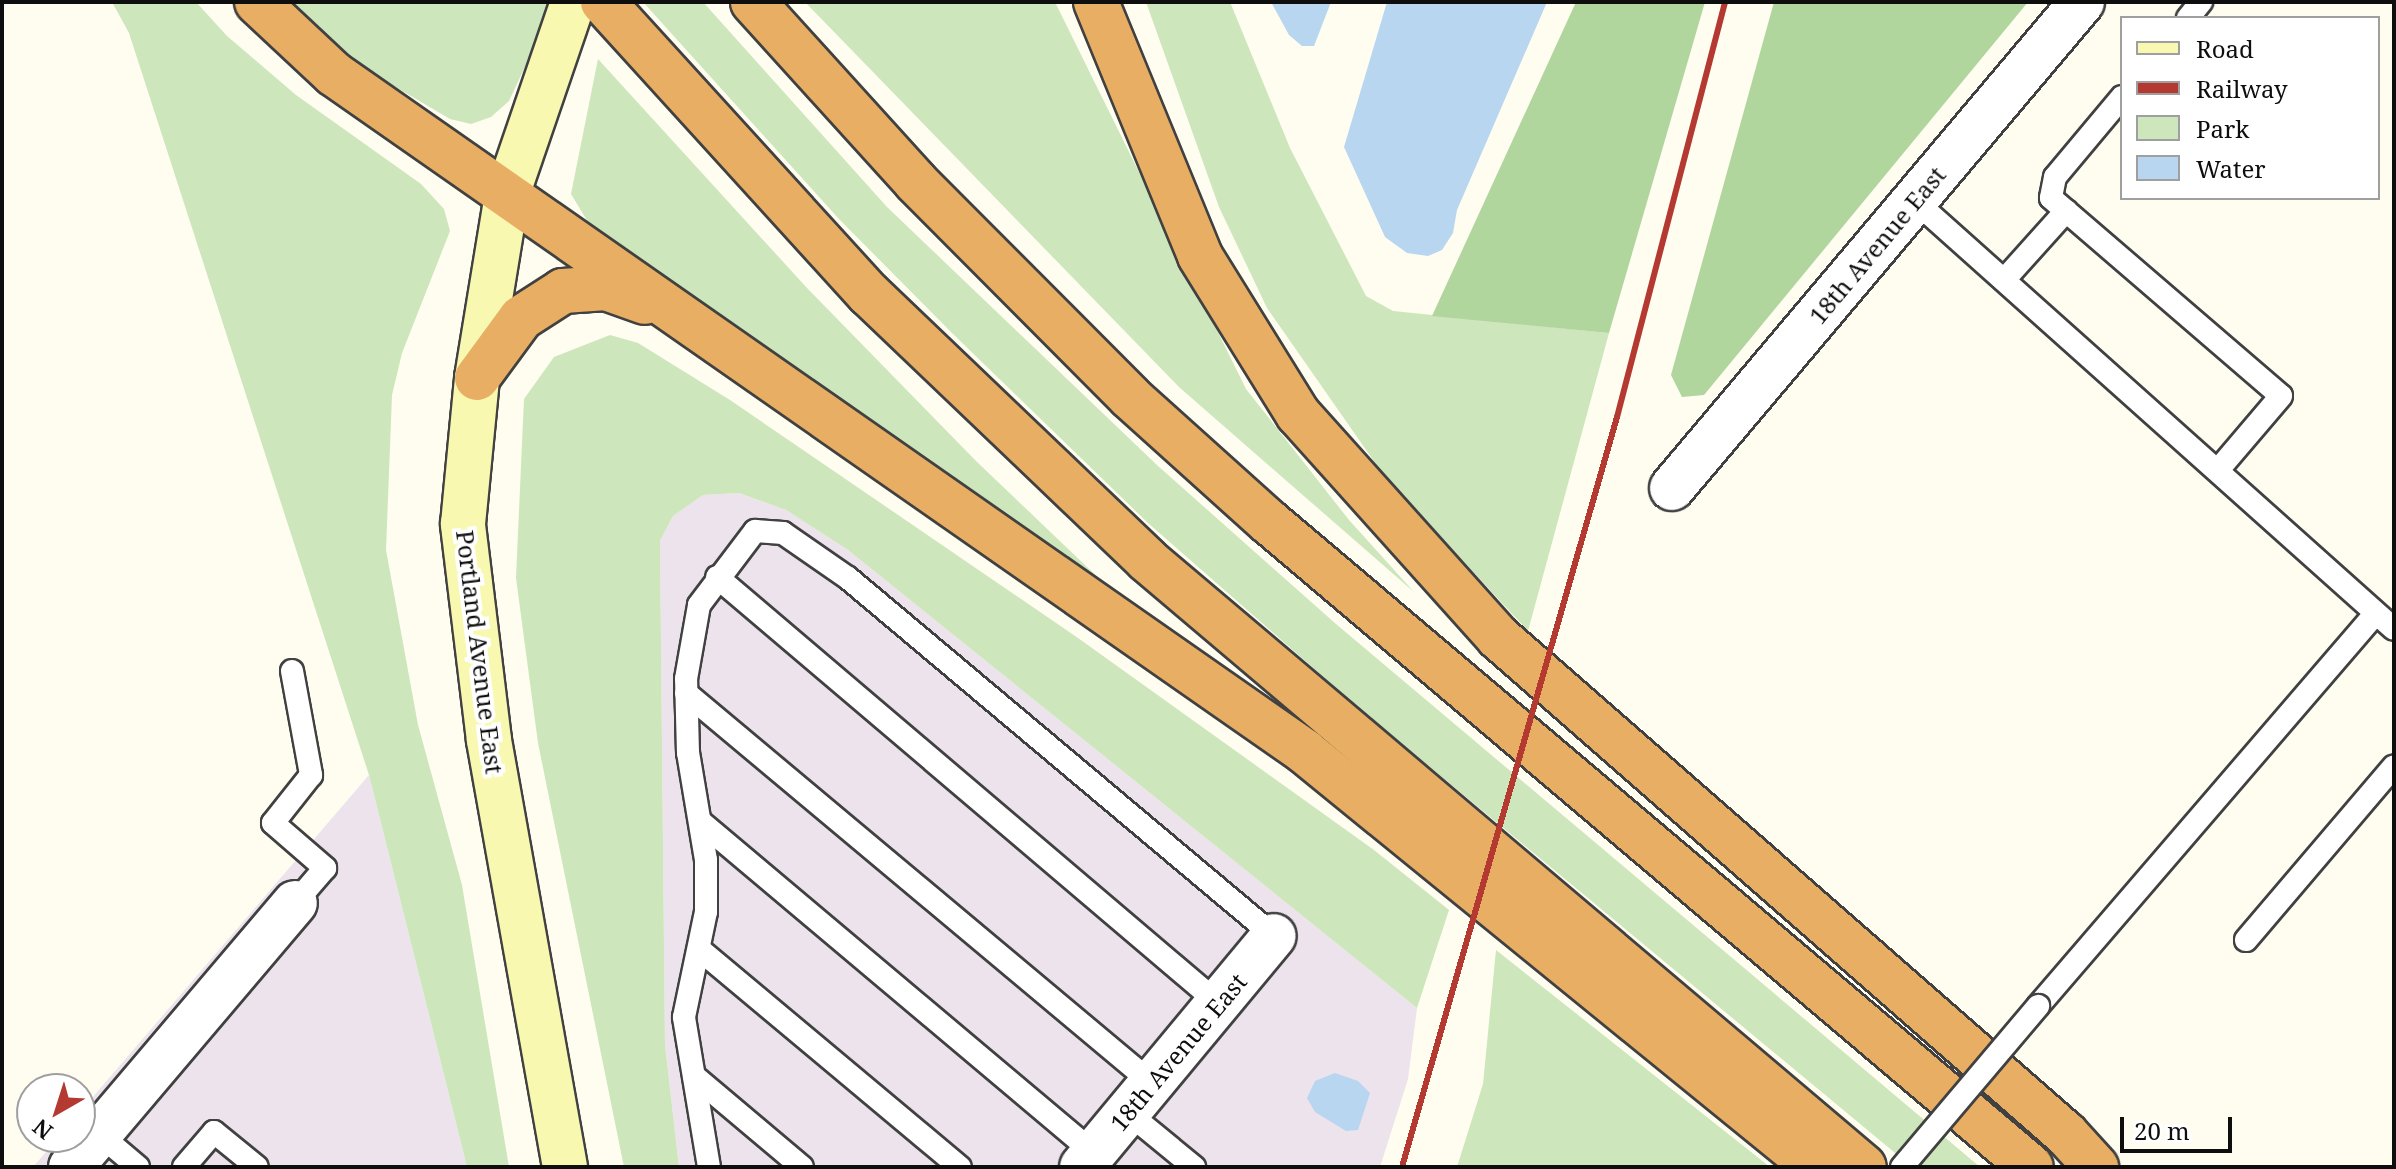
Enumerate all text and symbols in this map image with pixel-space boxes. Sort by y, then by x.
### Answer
legend [2120,16,2380,200]
text: Road [2196,32,2254,65]
text: Railway [2196,72,2288,105]
text: Park [2196,112,2249,145]
text: Water [2196,152,2266,185]
street label: 18th Avenue East [1803,160,1951,330]
street label: Portland Avenue East [451,529,509,775]
street label: 18th Avenue East [1104,967,1252,1137]
north arrow [16,1073,96,1153]
scale bar [2124,1101,2236,1151]
text: N [26,1113,58,1147]
text: 20 m [2134,1114,2190,1147]

